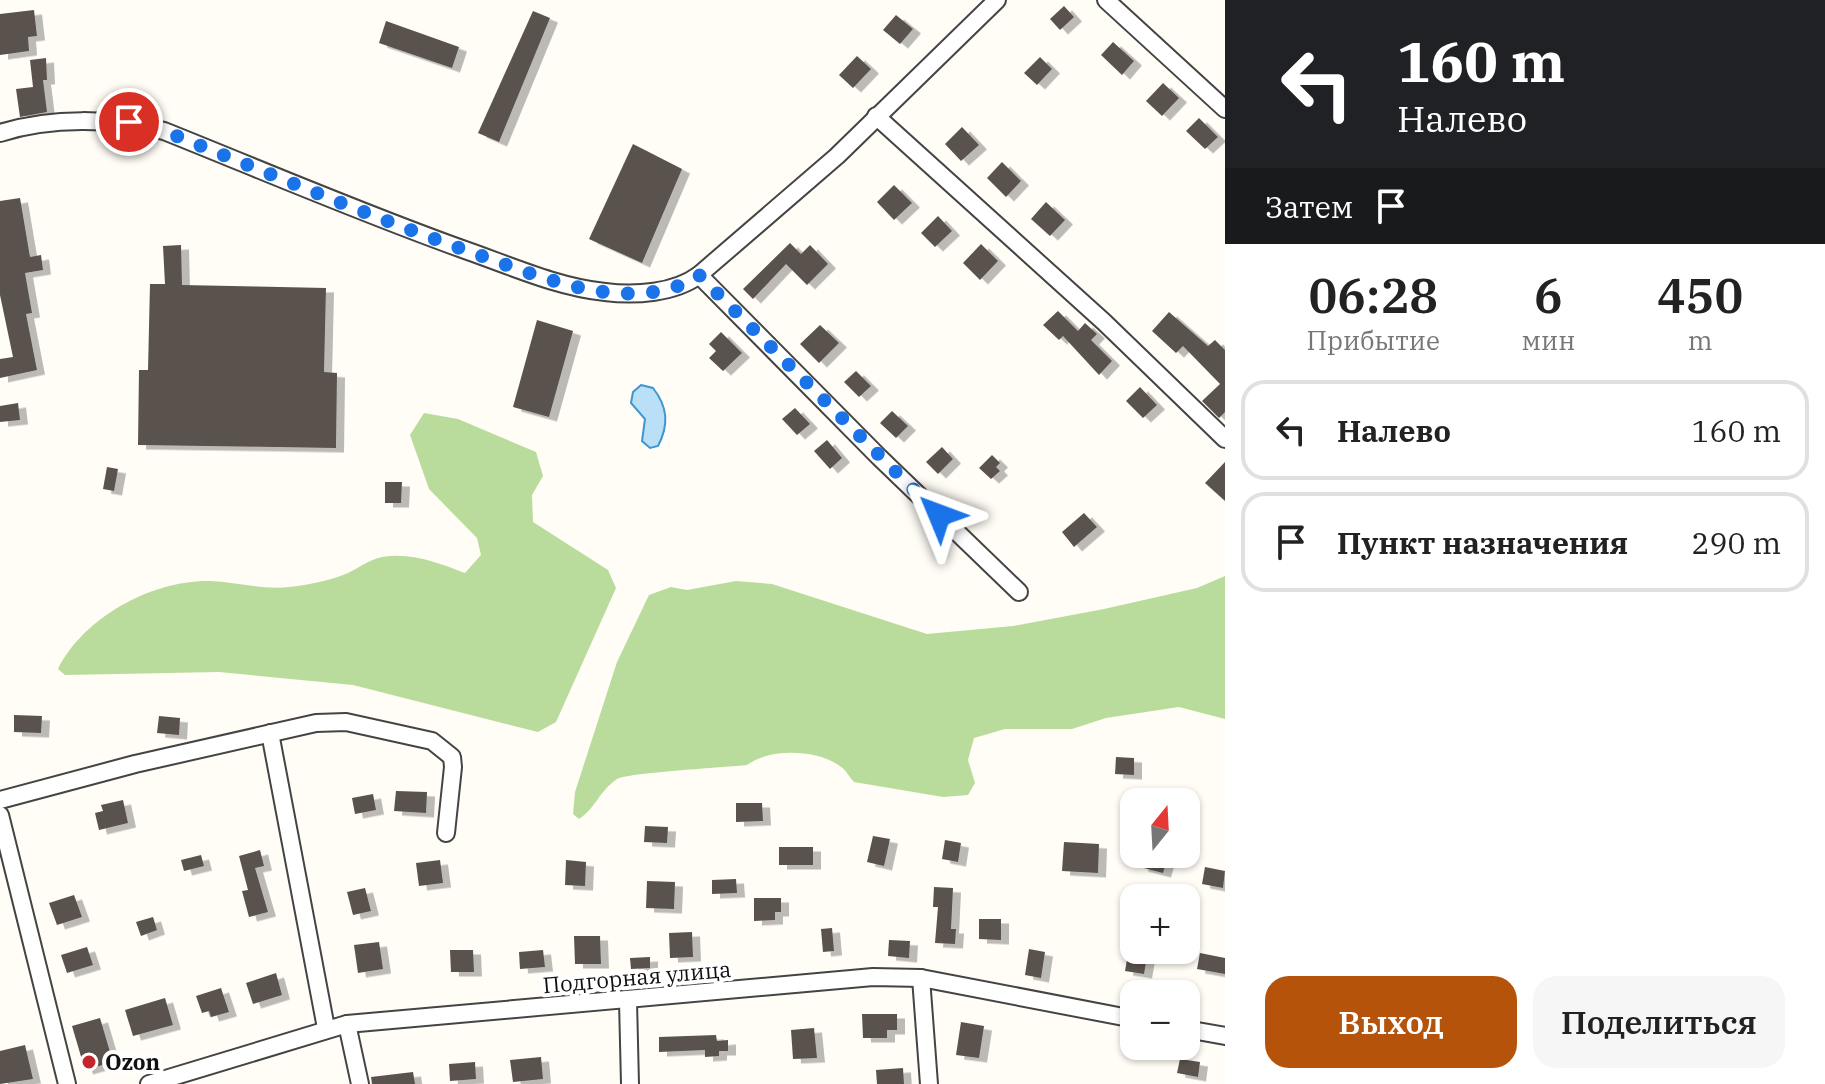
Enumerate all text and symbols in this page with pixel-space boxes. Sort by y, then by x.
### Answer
text: 160 m [1397,25,1565,97]
icon: left [1265,32,1369,136]
pin [95,88,163,156]
text: Налево [1397,95,1527,142]
icon: arrive [107,100,151,144]
icon: arrive [1369,184,1413,228]
text: Затем [1265,187,1353,226]
text: 06:28 [1308,264,1438,326]
text: 6 [1534,264,1563,326]
text: 450 [1657,264,1743,326]
text: Прибытие [1307,323,1440,357]
text: мин [1522,323,1575,357]
text: m [1688,323,1713,357]
icon: left [1269,408,1313,452]
text: Налево [1337,411,1451,450]
text: 160 m [1691,411,1781,450]
position arrow [897,473,981,557]
icon: arrive [1269,520,1313,564]
text: Пункт назначения [1337,523,1628,562]
text: 290 m [1691,523,1781,562]
north arrow [1120,788,1200,868]
map controls [1120,788,1200,1060]
button: + [1120,884,1200,964]
street label: Подгорная улица [542,954,732,999]
button: Выход [1265,976,1517,1068]
button: Поделиться [1533,976,1785,1068]
button: − [1120,980,1200,1060]
place label: Ozon [105,1047,160,1076]
marker: Ozon [80,1053,98,1071]

